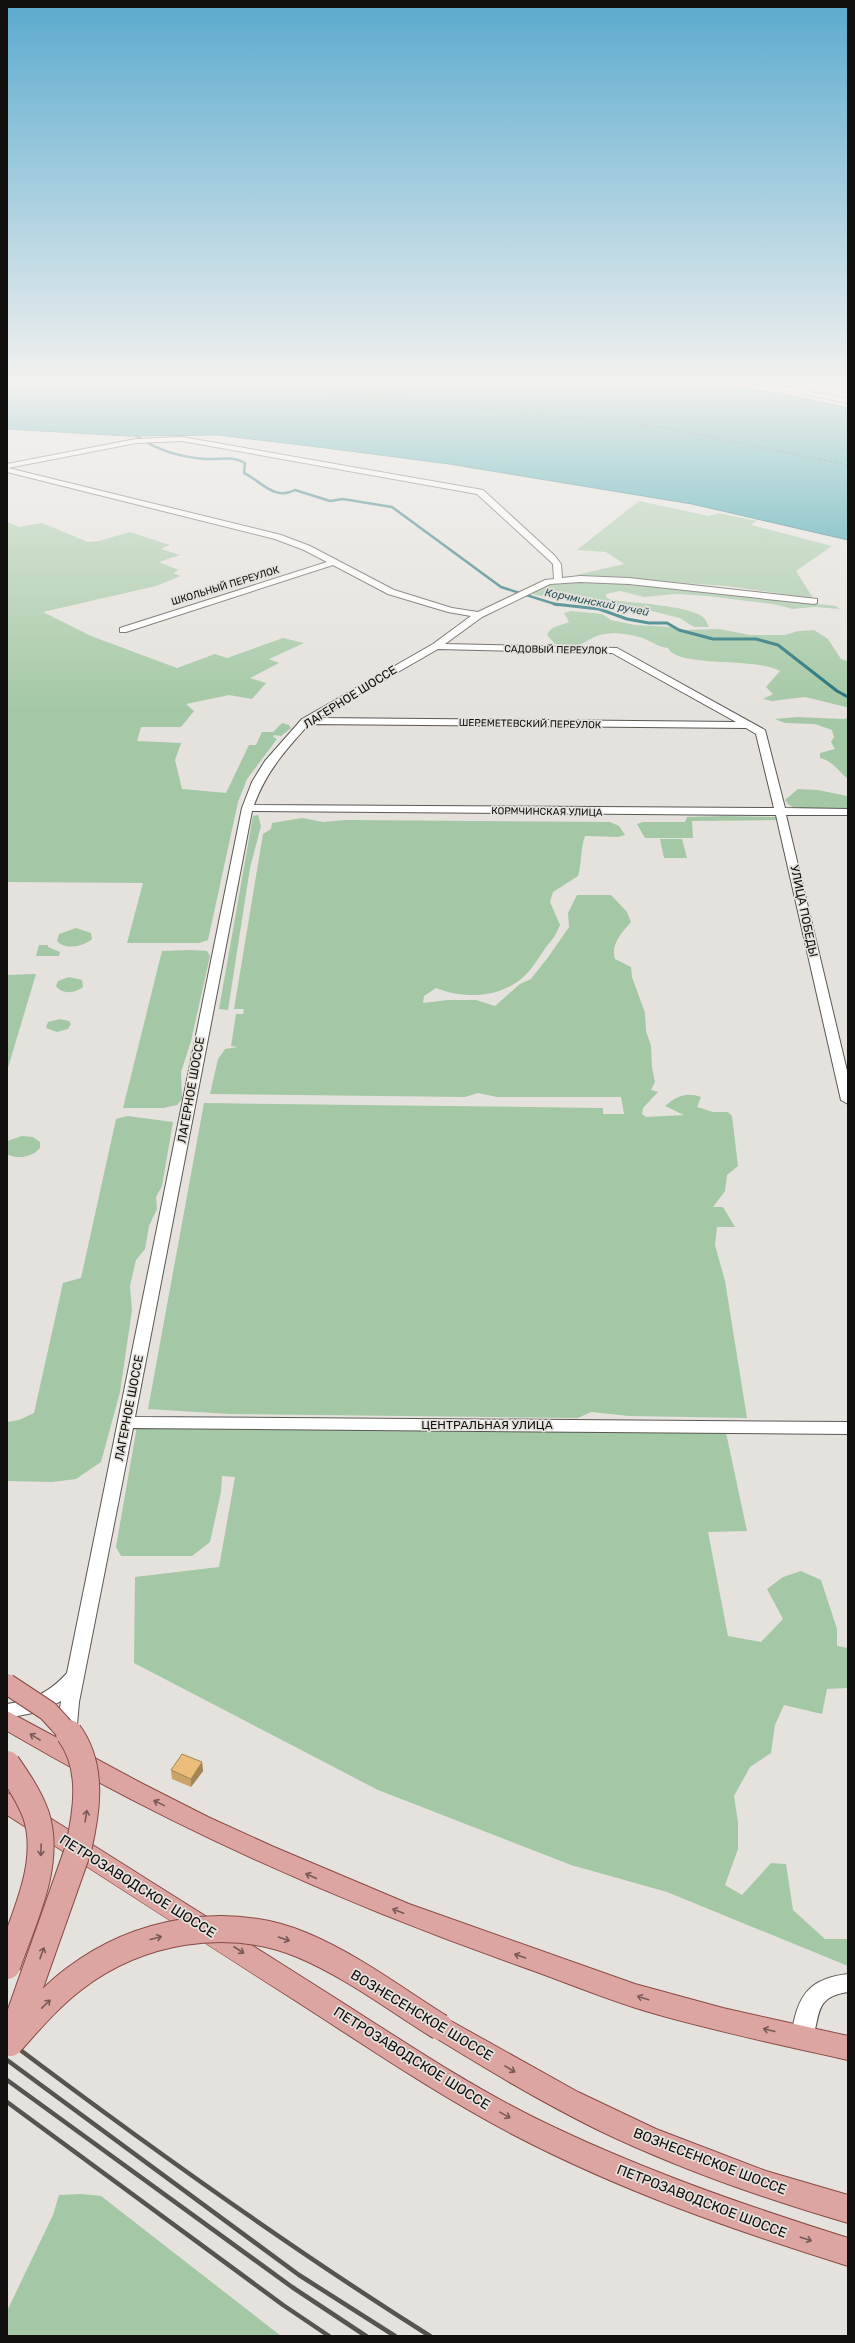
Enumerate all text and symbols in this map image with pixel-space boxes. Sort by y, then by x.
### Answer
street label: ШКОЛЬНЫЙ ПЕРЕУЛОК [170,564,281,608]
water label: Корчминский ручей [544,586,650,619]
street label: САДОВЫЙ ПЕРЕУЛОК [504,643,608,657]
street label: ЛАГЕРНОЕ ШОССЕ [301,663,399,731]
street label: ШЕРЕМЕТЕВСКИЙ ПЕРЕУЛОК [459,717,602,731]
street label: КОРМЧИНСКАЯ УЛИЦА [491,805,603,819]
street label: УЛИЦА ПОБЕДЫ [787,864,821,958]
street label: ЛАГЕРНОЕ ШОССЕ [175,1036,207,1144]
street label: ЛАГЕРНОЕ ШОССЕ [112,1354,146,1462]
street label: ЦЕНТРАЛЬНАЯ УЛИЦА [421,1418,553,1432]
one-way arrow [30,1733,41,1741]
one-way arrow [153,1799,165,1806]
one-way arrow [82,1810,90,1823]
street label: ПЕТРОЗАВОДСКОЕ ШОССЕ [56,1831,219,1942]
one-way arrow [37,1843,44,1856]
one-way arrow [306,1872,318,1879]
one-way arrow [392,1907,404,1915]
one-way arrow [149,1934,162,1941]
one-way arrow [278,1936,290,1944]
one-way arrow [234,1946,245,1954]
one-way arrow [38,1948,46,1960]
one-way arrow [514,1951,526,1959]
street label: ВОЗНЕСЕНСКОЕ ШОССЕ [348,1966,496,2065]
one-way arrow [637,1993,649,2001]
one-way arrow [41,1999,51,2009]
street label: ПЕТРОЗАВОДСКОЕ ШОССЕ [330,2003,493,2114]
one-way arrow [763,2025,776,2033]
one-way arrow [504,2065,516,2073]
one-way arrow [499,2112,511,2120]
street label: ВОЗНЕСЕНСКОЕ ШОССЕ [631,2124,789,2199]
street label: ПЕТРОЗАВОДСКОЕ ШОССЕ [614,2161,789,2242]
one-way arrow [800,2236,812,2244]

